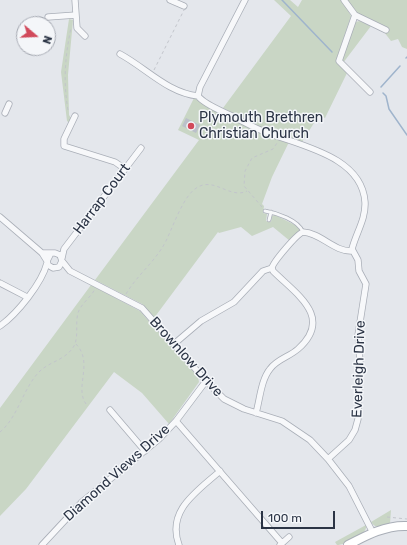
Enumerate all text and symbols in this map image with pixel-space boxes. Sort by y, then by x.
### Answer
north arrow [16,16,56,56]
text: N [39,34,54,46]
place label: Plymouth Brethren Christian Church [199,110,323,142]
marker: Plymouth Brethren Christian Church [186,121,196,131]
street label: Harrap Court [70,160,134,238]
street label: Brownlow Drive [146,314,226,400]
street label: Everleigh Drive [349,320,369,418]
street label: Diamond Views Drive [60,421,174,525]
scale bar [263,503,337,529]
text: 100 m [268,511,302,525]

